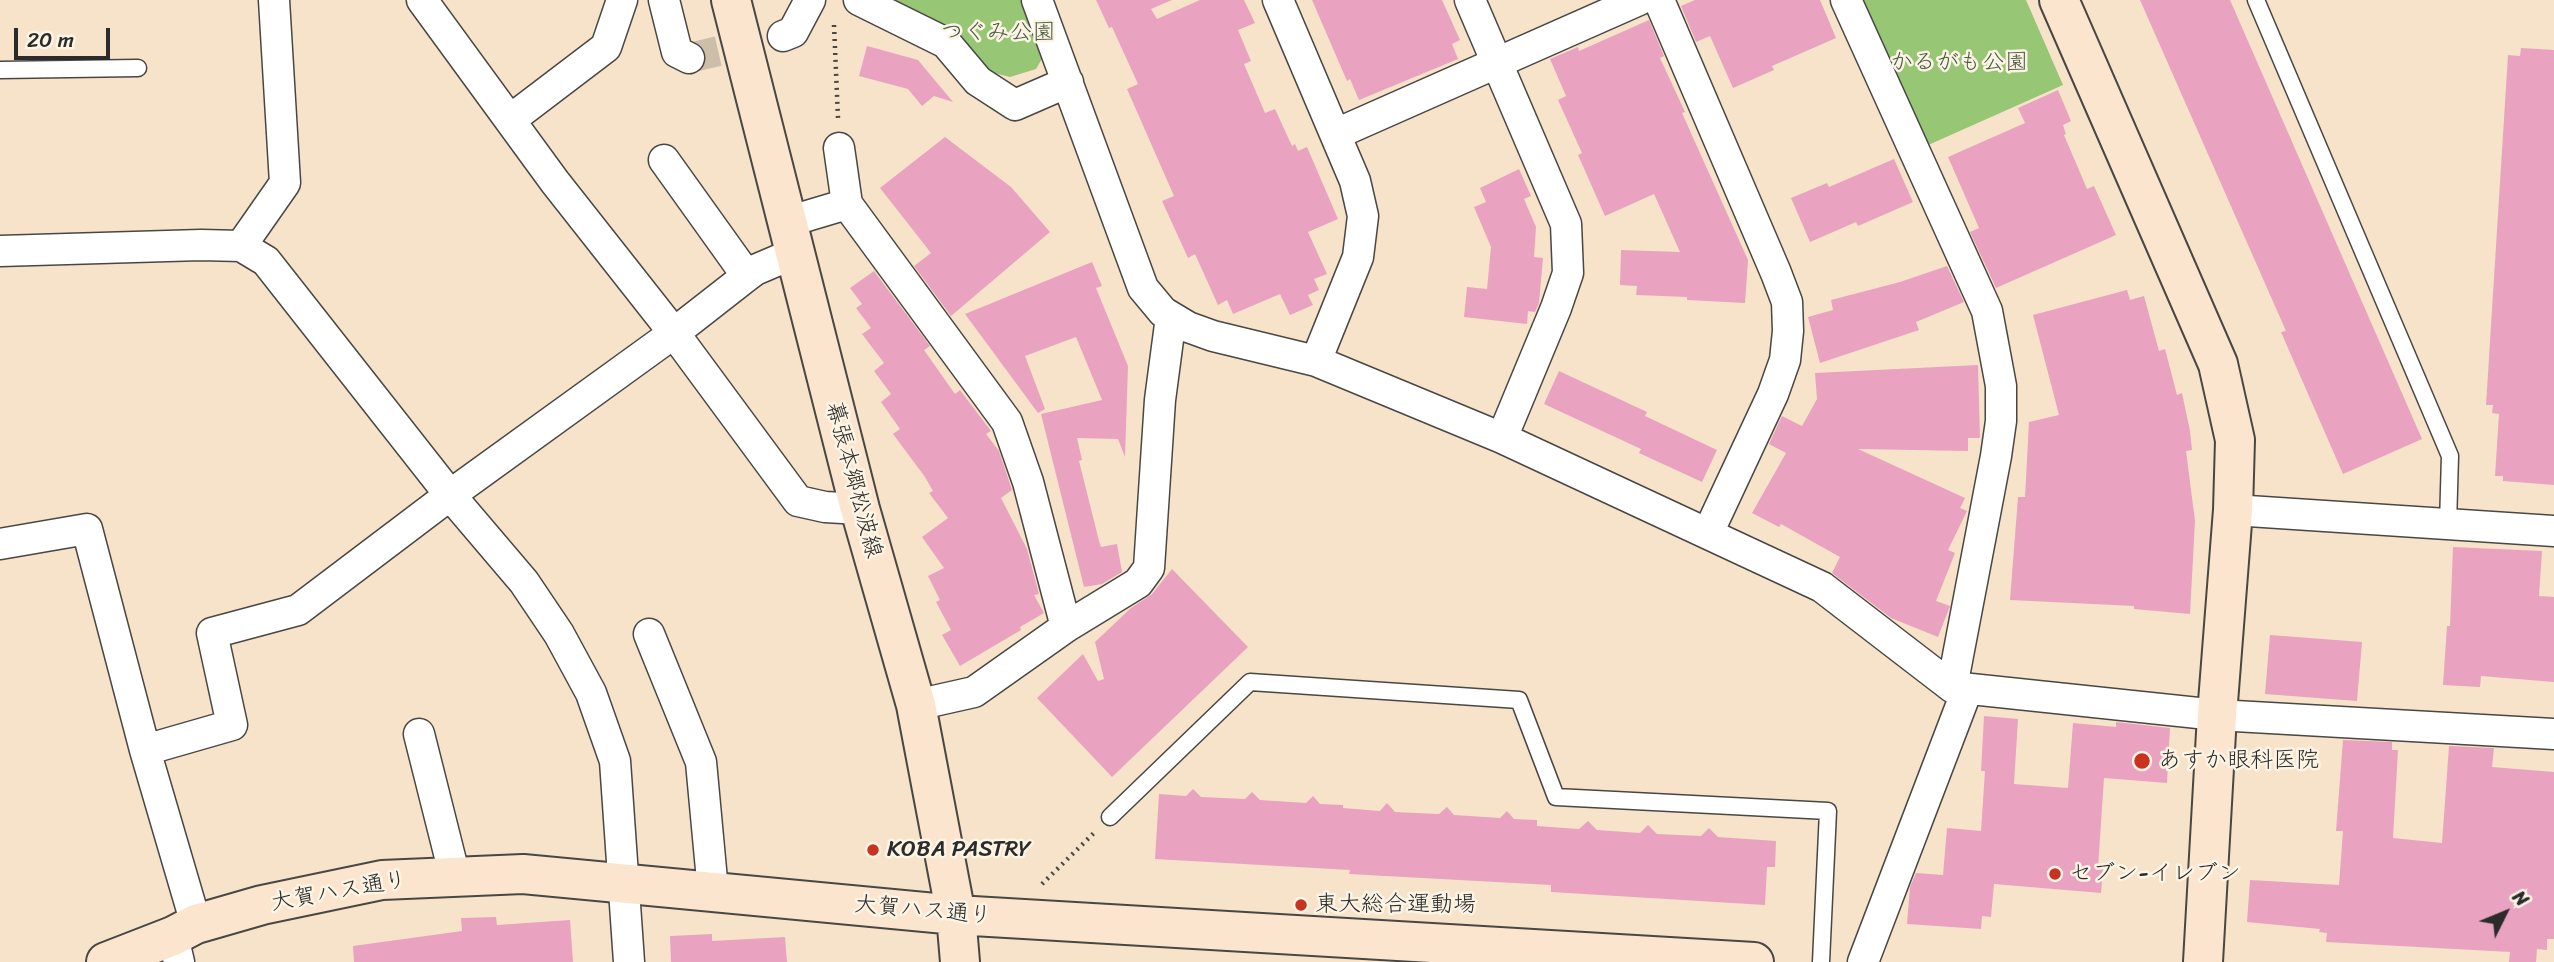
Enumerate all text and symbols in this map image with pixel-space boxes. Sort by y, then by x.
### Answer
scale bar [18,14,114,58]
park label: つぐみ公園 [941,19,1055,47]
text: 20 m [27,21,74,59]
park label: かるがも公園 [1890,49,2028,77]
street label: 幕張本郷松波線 [819,399,887,561]
place label: あすか眼科医院 [2158,747,2319,775]
marker: あすか眼科医院 [2132,751,2152,771]
place label: KOBA PASTRY [887,836,1031,864]
marker: KOBA PASTRY [865,842,881,858]
place label: セブン-イレブン [2069,860,2241,888]
street label: 大賀ハス通り [269,866,409,918]
marker: セブン-イレブン [2047,866,2063,882]
north arrow [2470,878,2540,948]
text: N [2504,882,2537,914]
street label: 大賀ハス通り [853,891,993,931]
place label: 東大総合運動場 [1315,891,1476,919]
marker: 東大総合運動場 [1293,897,1309,913]

